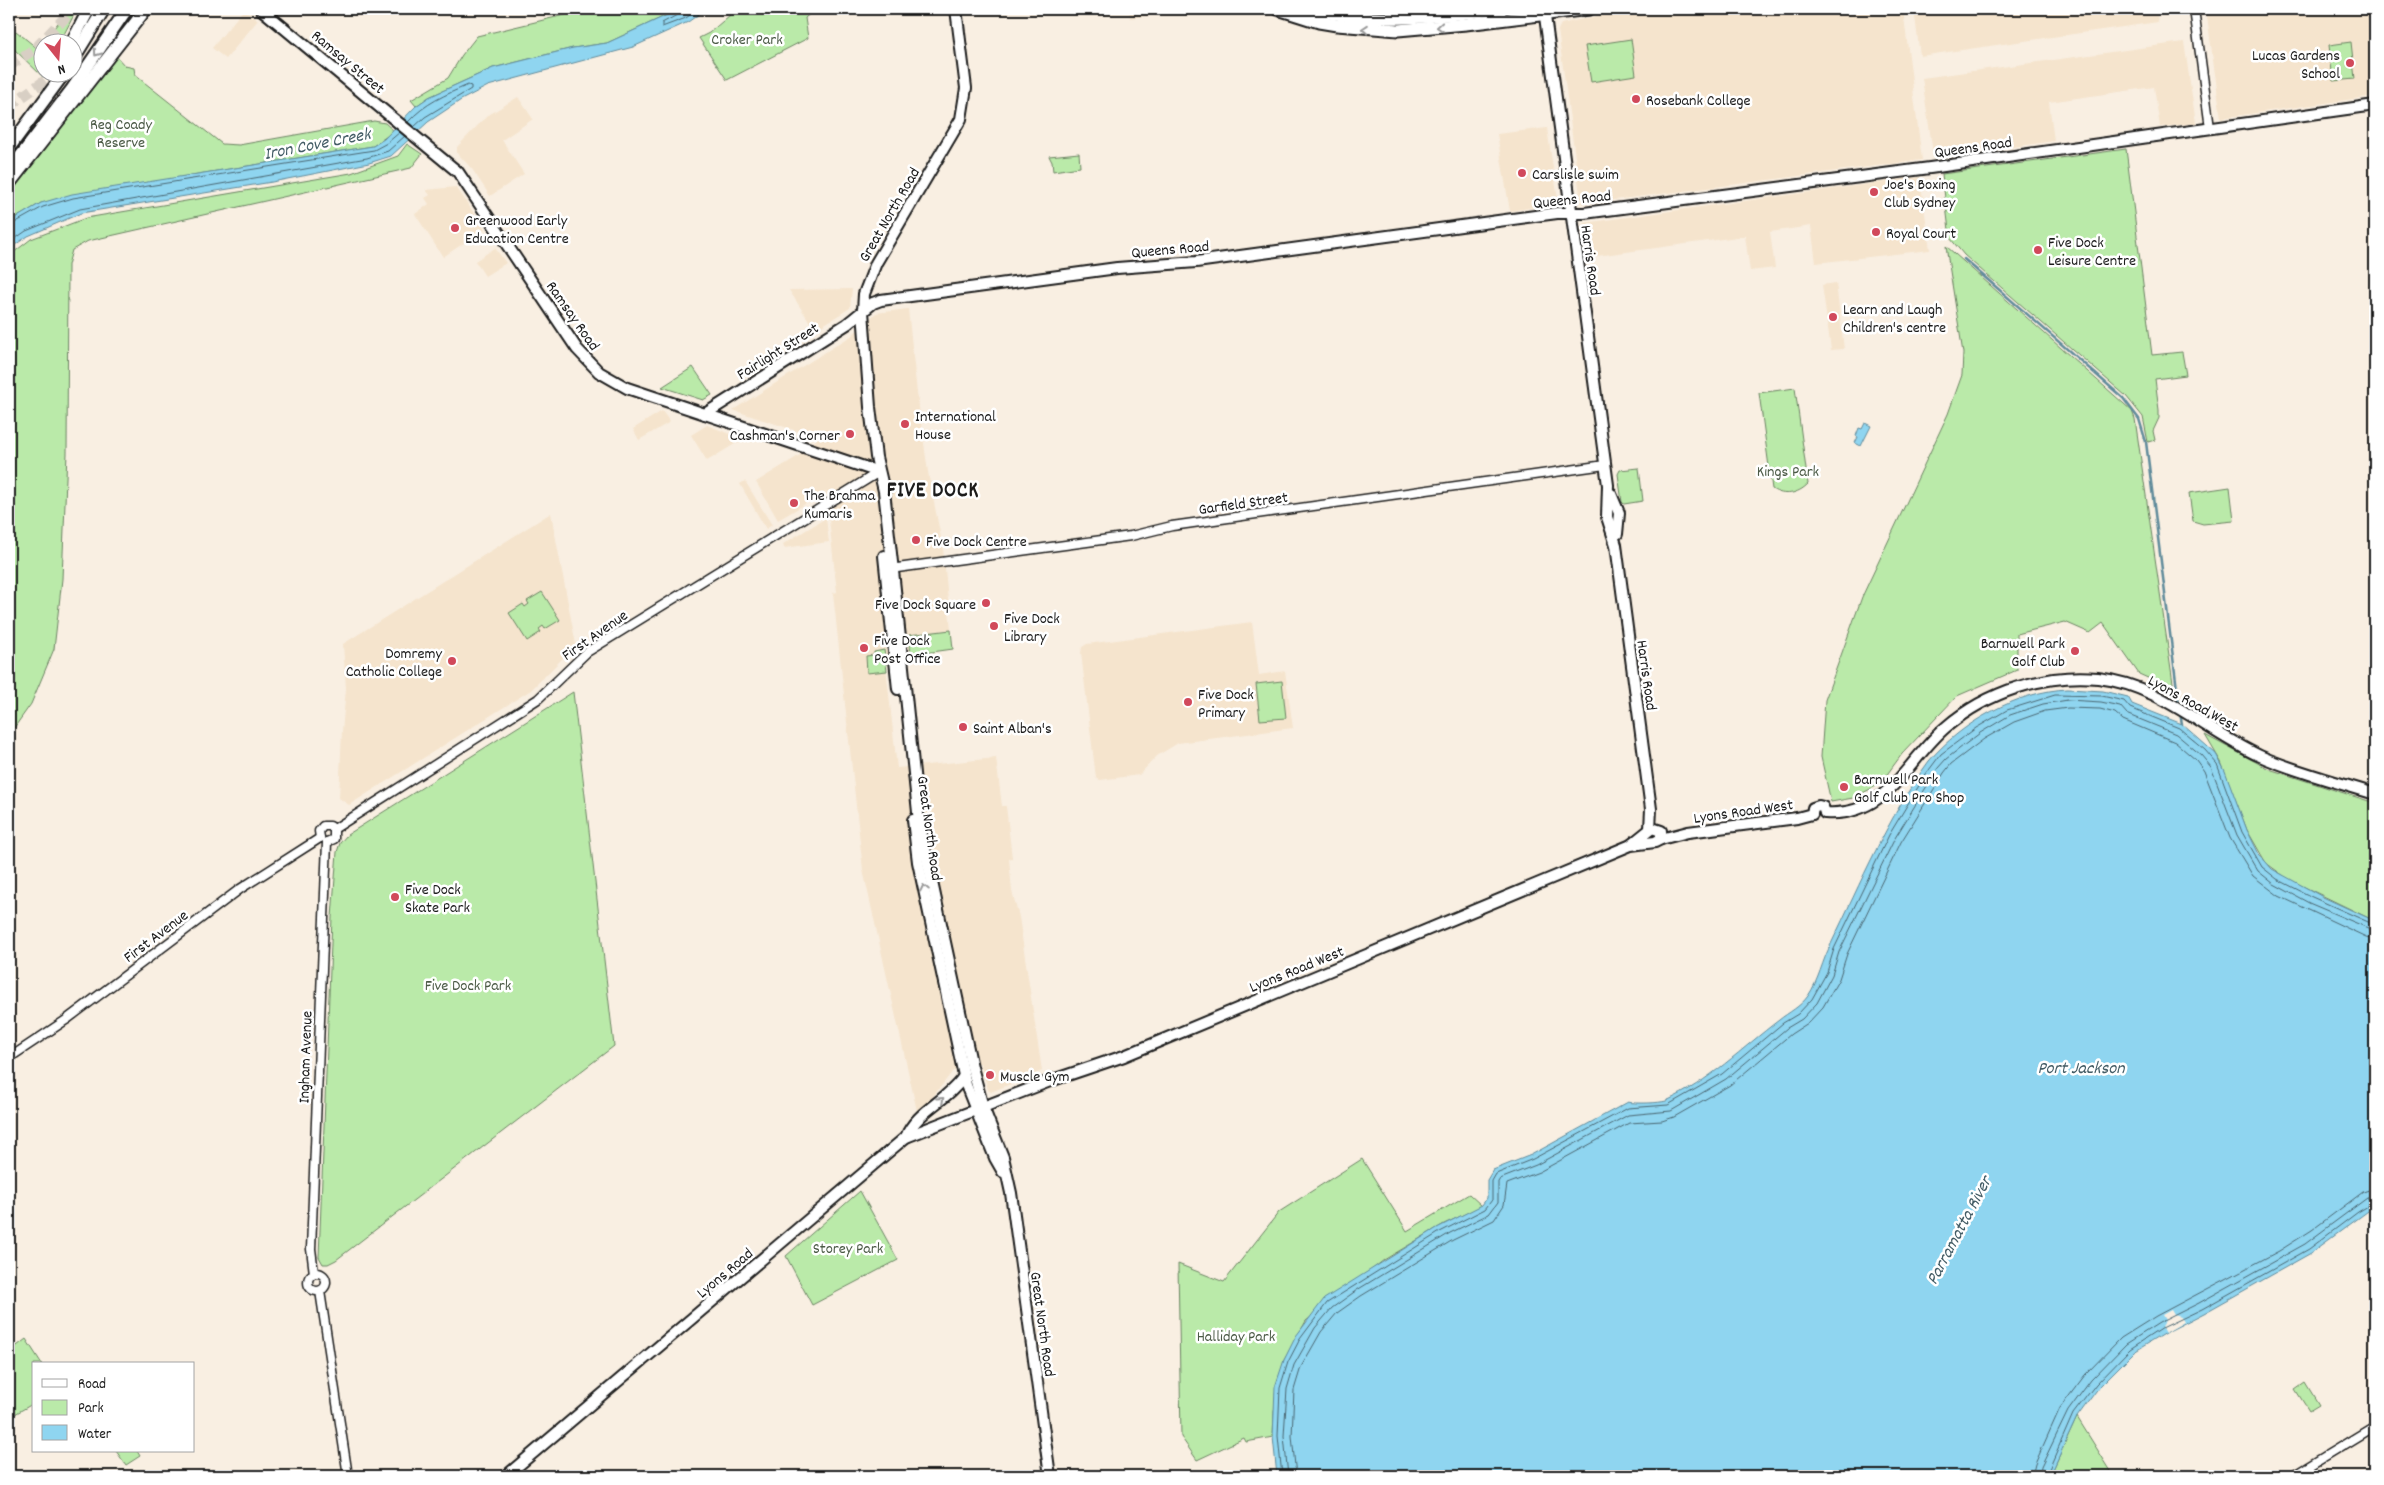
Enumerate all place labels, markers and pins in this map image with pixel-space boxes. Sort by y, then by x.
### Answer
place label: Lucas Gardens School [2252,45,2340,86]
marker: Lucas Gardens School [2344,57,2356,69]
place label: Rosebank College [1646,90,1750,113]
marker: Rosebank College [1630,93,1642,105]
place label: Carslisle swim [1532,164,1619,187]
marker: Carslisle swim [1516,167,1528,179]
place label: Joe's Boxing Club Sydney [1884,174,1956,215]
marker: Joe's Boxing Club Sydney [1868,186,1880,198]
place label: Greenwood Early Education Centre [465,210,569,251]
marker: Greenwood Early Education Centre [449,222,461,234]
place label: Royal Court [1886,223,1956,246]
marker: Royal Court [1870,226,1882,238]
place label: Five Dock Leisure Centre [2048,232,2136,273]
marker: Five Dock Leisure Centre [2032,244,2044,256]
place label: Learn and Laugh Children's centre [1843,299,1946,340]
marker: Learn and Laugh Children's centre [1827,311,1839,323]
place label: International House [915,406,996,447]
marker: International House [899,418,911,430]
place label: Cashman's Corner [730,425,840,448]
marker: Cashman's Corner [844,428,856,440]
place label: The Brahma Kumaris [804,485,876,526]
marker: The Brahma Kumaris [788,497,800,509]
place label: Five Dock Centre [926,531,1027,554]
marker: Five Dock Centre [910,534,922,546]
place label: Five Dock Square [875,594,976,617]
marker: Five Dock Square [980,597,992,609]
place label: Five Dock Library [1004,608,1060,649]
marker: Five Dock Library [988,620,1000,632]
place label: Five Dock Post Office [874,630,941,671]
place label: Barnwell Park Golf Club [1981,633,2065,674]
marker: Five Dock Post Office [858,642,870,654]
place label: Domremy Catholic College [346,643,443,684]
marker: Barnwell Park Golf Club [2069,645,2081,657]
marker: Domremy Catholic College [446,655,458,667]
place label: Five Dock Primary [1198,684,1254,725]
marker: Five Dock Primary [1182,696,1194,708]
place label: Saint Alban's [973,718,1052,741]
marker: Saint Alban's [957,721,969,733]
place label: Barnwell Park Golf Club Pro Shop [1854,769,1964,810]
marker: Barnwell Park Golf Club Pro Shop [1838,781,1850,793]
place label: Five Dock Skate Park [405,879,470,920]
marker: Five Dock Skate Park [389,891,401,903]
place label: Muscle Gym [1000,1066,1070,1089]
marker: Muscle Gym [984,1069,996,1081]

